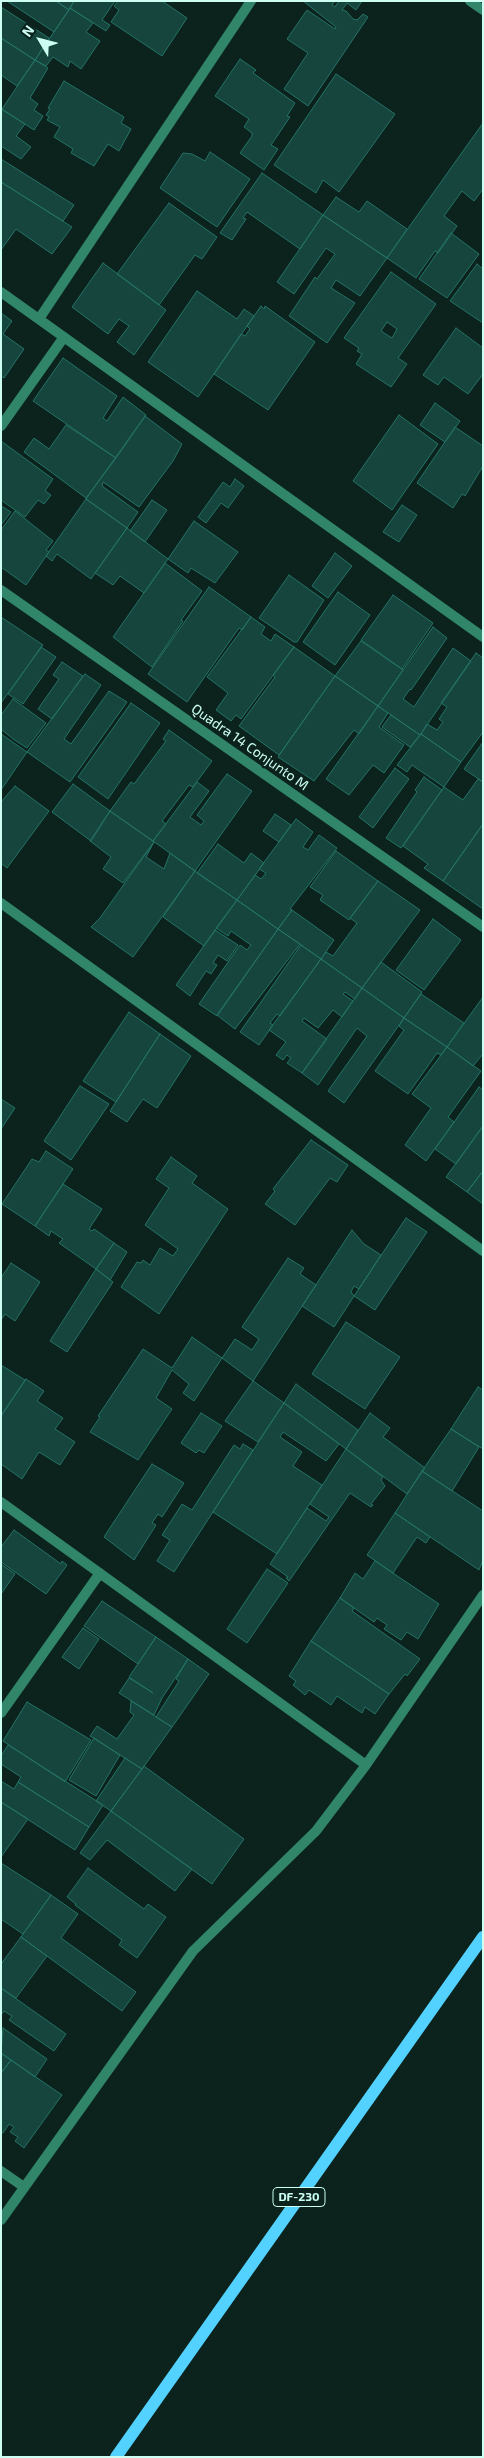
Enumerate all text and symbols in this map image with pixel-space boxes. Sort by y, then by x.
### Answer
north arrow [15,15,65,65]
text: N [18,22,37,40]
street label: Quadra 14 Conjunto M [188,700,312,794]
road number: DF-230 [273,2188,325,2206]

